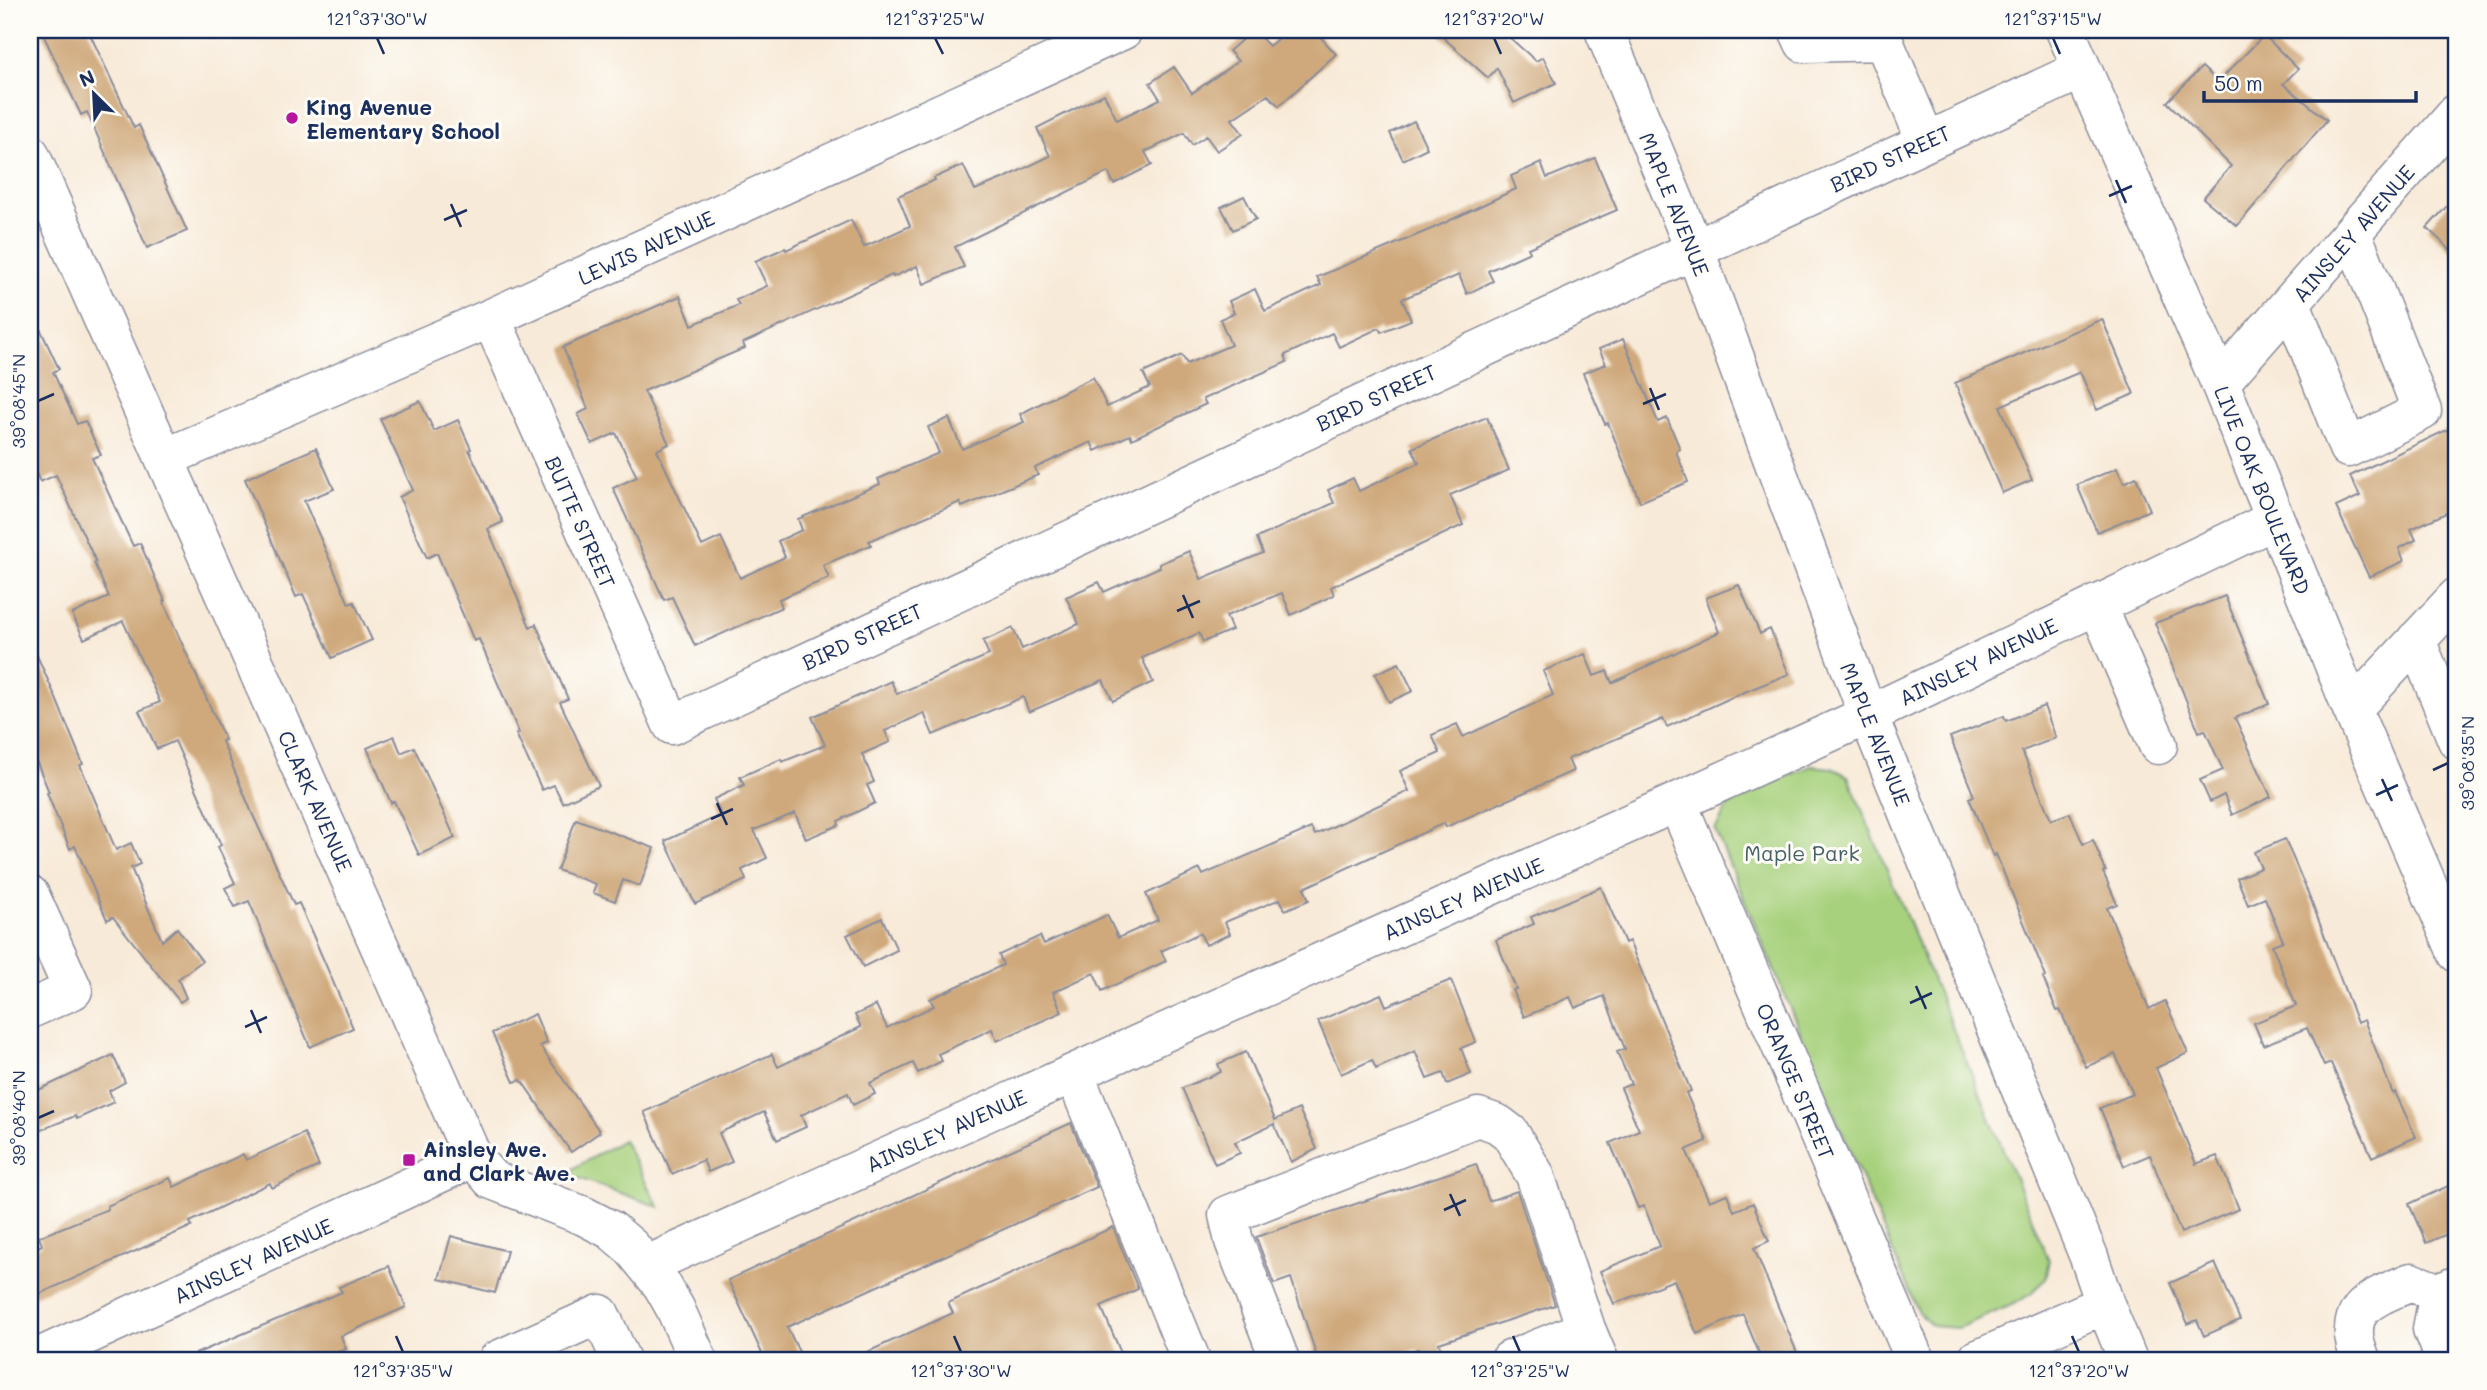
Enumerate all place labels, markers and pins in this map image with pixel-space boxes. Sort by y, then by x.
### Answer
place label: King Avenue Elementary School [306,93,500,145]
marker: King Avenue Elementary School [284,110,300,126]
place label: Ainsley Ave. and Clark Ave. [423,1135,576,1186]
marker: Ainsley Ave. and Clark Ave. [401,1152,417,1168]

